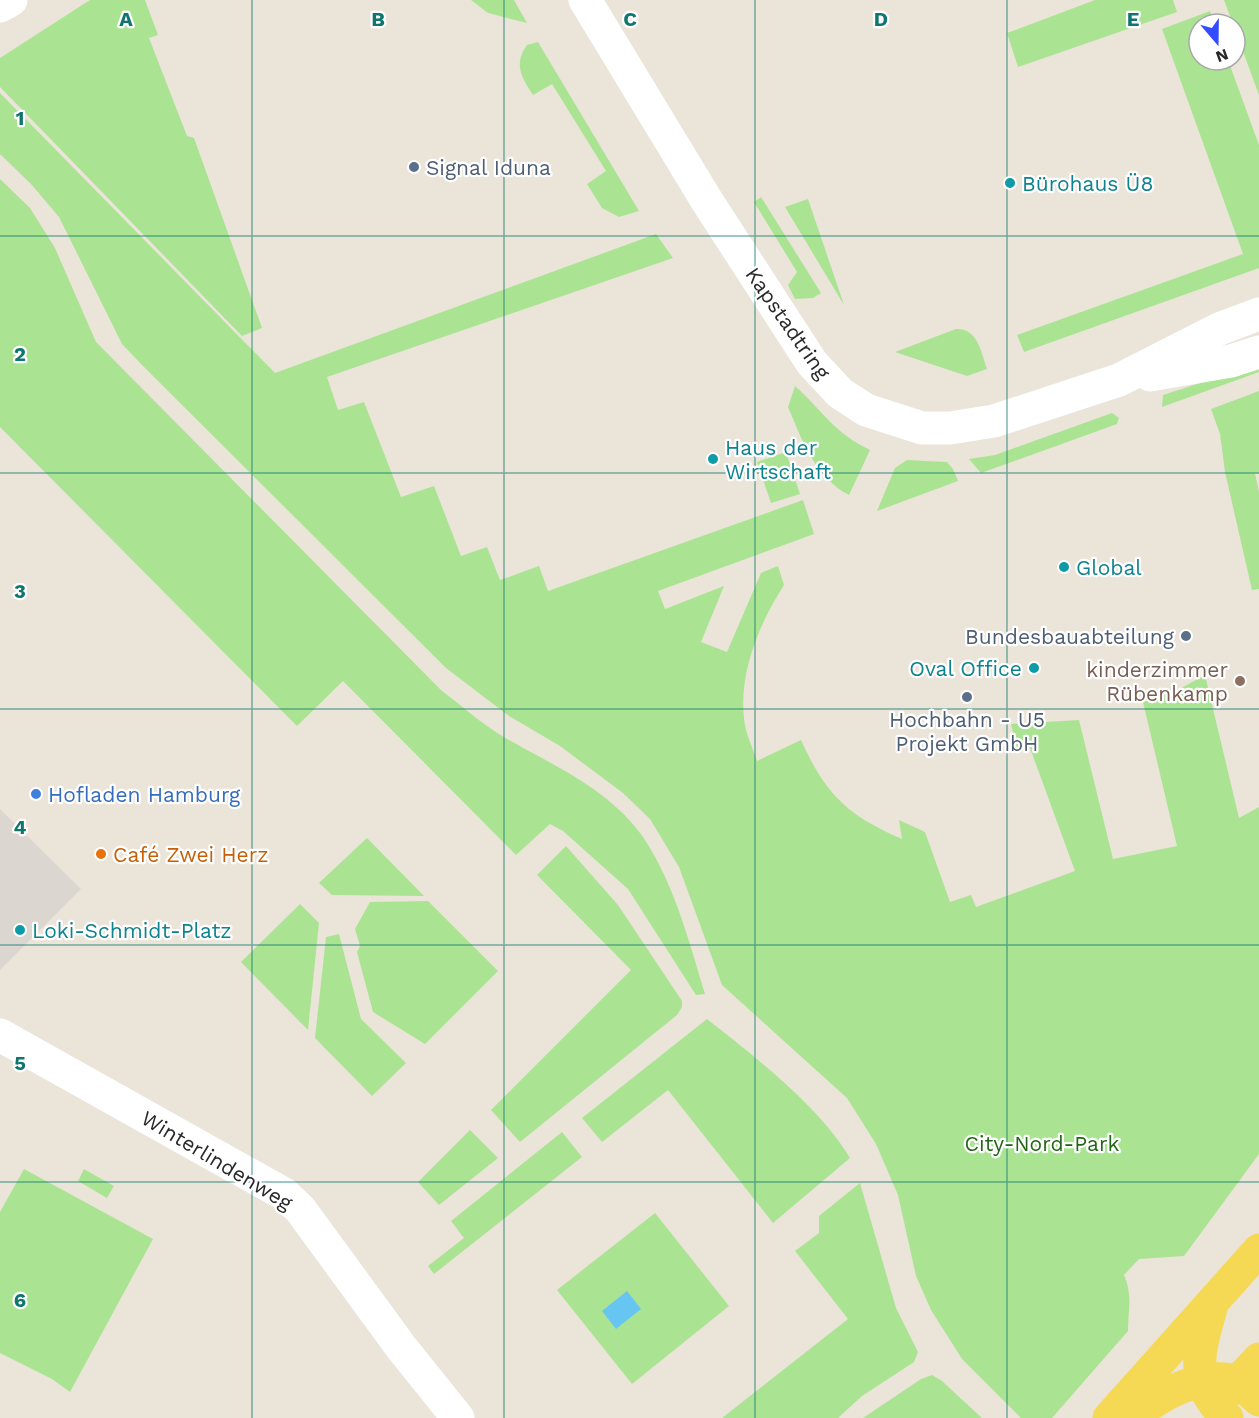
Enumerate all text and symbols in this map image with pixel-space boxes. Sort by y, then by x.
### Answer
text: A [119,7,133,31]
text: B [371,7,385,31]
text: C [623,7,637,31]
text: D [874,7,888,31]
text: E [1127,7,1139,31]
north arrow [1187,12,1247,72]
text: N [1213,45,1231,67]
text: 1 [16,106,24,130]
place label: Signal Iduna [426,155,551,180]
marker: Signal Iduna [407,160,421,174]
place label: Bürohaus Ü8 [1022,171,1153,196]
marker: Bürohaus Ü8 [1003,176,1017,190]
street label: Kapstadtring [740,262,836,384]
text: 2 [14,342,26,366]
place label: Haus der Wirtschaft [725,435,831,484]
marker: Haus der Wirtschaft [706,452,720,466]
place label: Global [1076,555,1142,580]
marker: Global [1057,560,1071,574]
text: 3 [14,579,26,603]
place label: Bundesbauabteilung [965,624,1175,649]
marker: Bundesbauabteilung [1179,629,1193,643]
place label: Oval Office [909,656,1022,681]
place label: kinderzimmer Rübenkamp [1086,657,1228,706]
marker: Oval Office [1027,661,1041,675]
marker: kinderzimmer Rübenkamp [1233,674,1247,688]
marker: Hochbahn - U5 Projekt GmbH [960,690,974,704]
place label: Hochbahn - U5 Projekt GmbH [889,707,1045,756]
place label: Hofladen Hamburg [48,782,241,807]
marker: Hofladen Hamburg [29,787,43,801]
text: 4 [14,815,27,839]
place label: Café Zwei Herz [113,842,268,867]
marker: Café Zwei Herz [94,847,108,861]
place label: Loki-Schmidt-Platz [32,918,232,943]
marker: Loki-Schmidt-Platz [13,923,27,937]
text: 5 [14,1051,26,1075]
street label: Winterlindenweg [137,1105,298,1215]
park label: City-Nord-Park [965,1131,1120,1156]
text: 6 [14,1288,26,1312]

